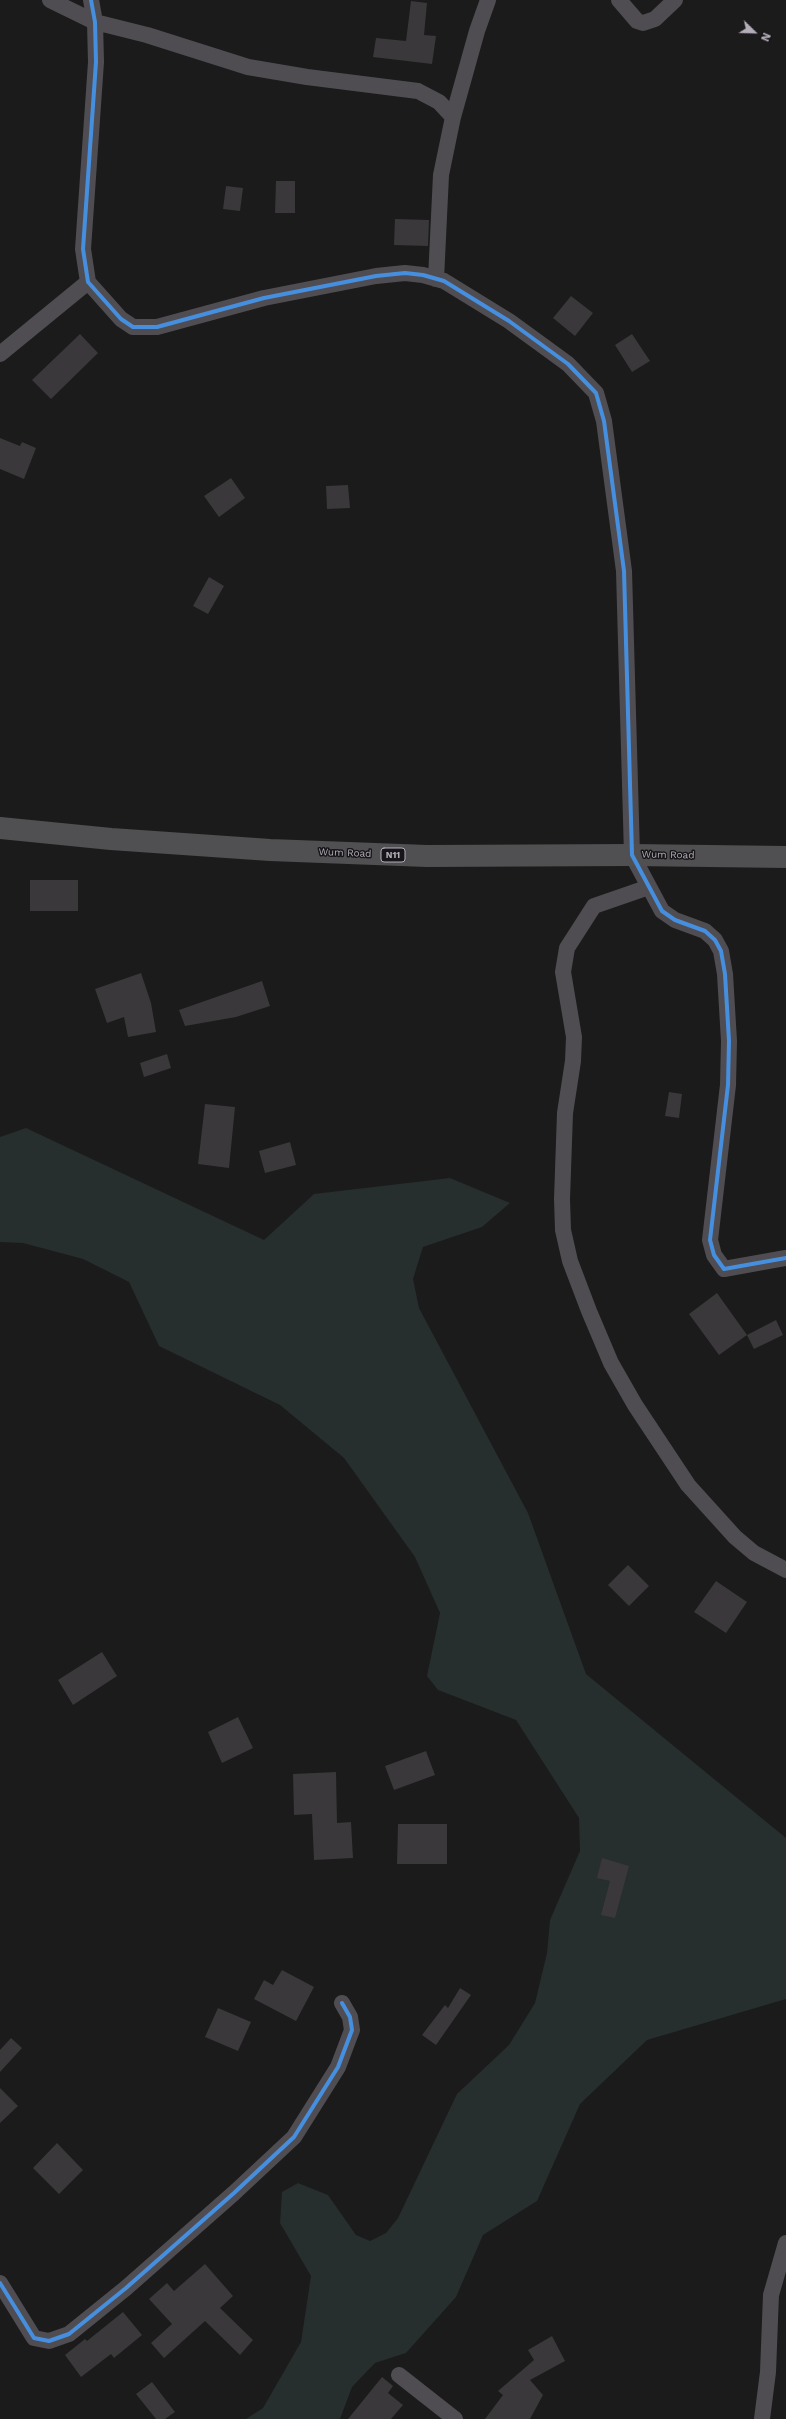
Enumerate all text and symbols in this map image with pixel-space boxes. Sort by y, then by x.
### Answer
north arrow [734,12,774,52]
text: N [758,31,773,43]
street label: Wum Road [318,846,372,860]
road number: N11 [381,848,405,862]
street label: Wum Road [641,849,695,861]

